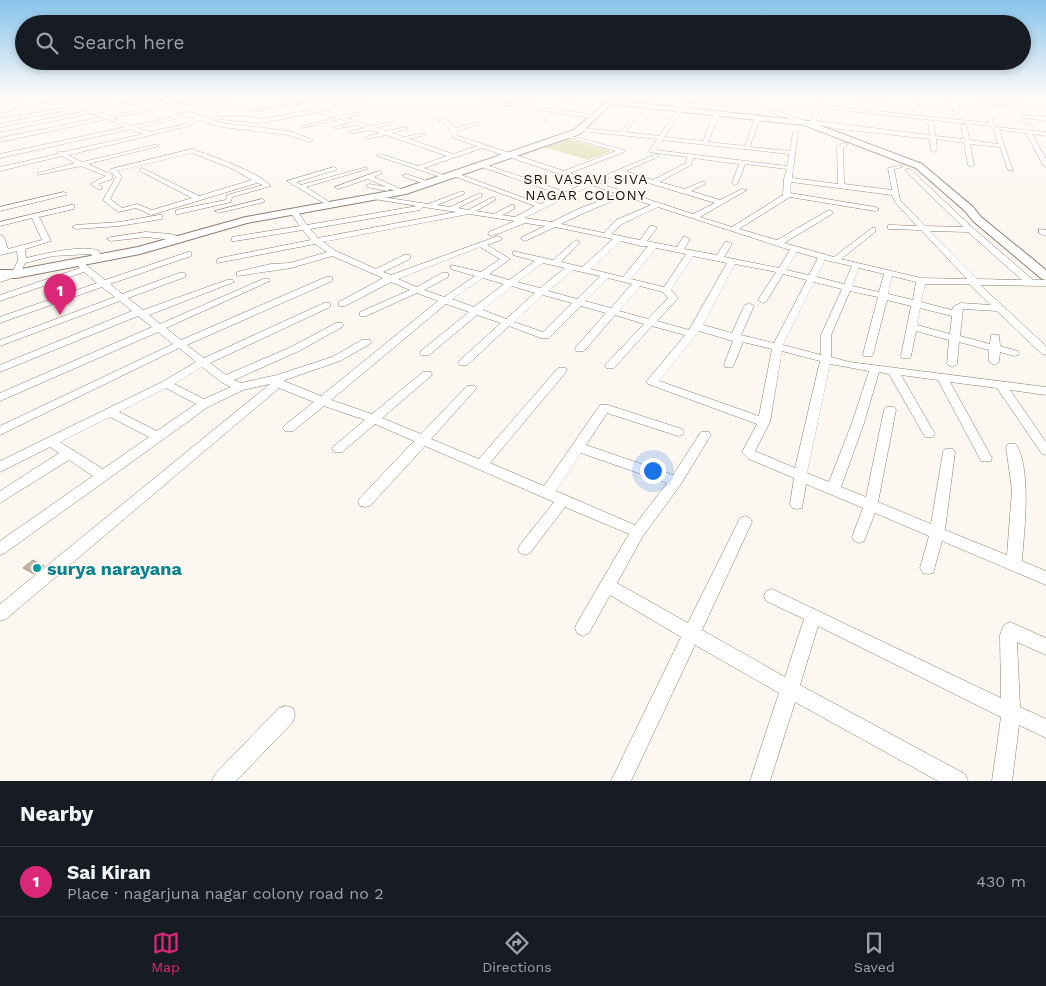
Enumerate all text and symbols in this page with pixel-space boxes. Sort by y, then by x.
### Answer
search box [15,15,1031,70]
icon: search [33,29,61,57]
text: Search here [73,31,184,54]
district label: SRI VASAVI SIVA NAGAR COLONY [524,171,648,203]
pin: 1 [44,274,76,315]
your location [640,458,666,484]
place label: surya narayana [47,558,182,579]
marker: surya narayana [31,562,43,574]
text: Nearby [20,801,93,826]
text: Sai Kiran [67,861,151,884]
text: 1 [33,872,39,891]
text: 430 m [976,872,1026,891]
text: Place · nagarjuna nagar colony road no 2 [67,884,384,903]
tab: Map [151,929,180,975]
tab: Directions [482,929,552,975]
tab: Saved [854,929,895,975]

